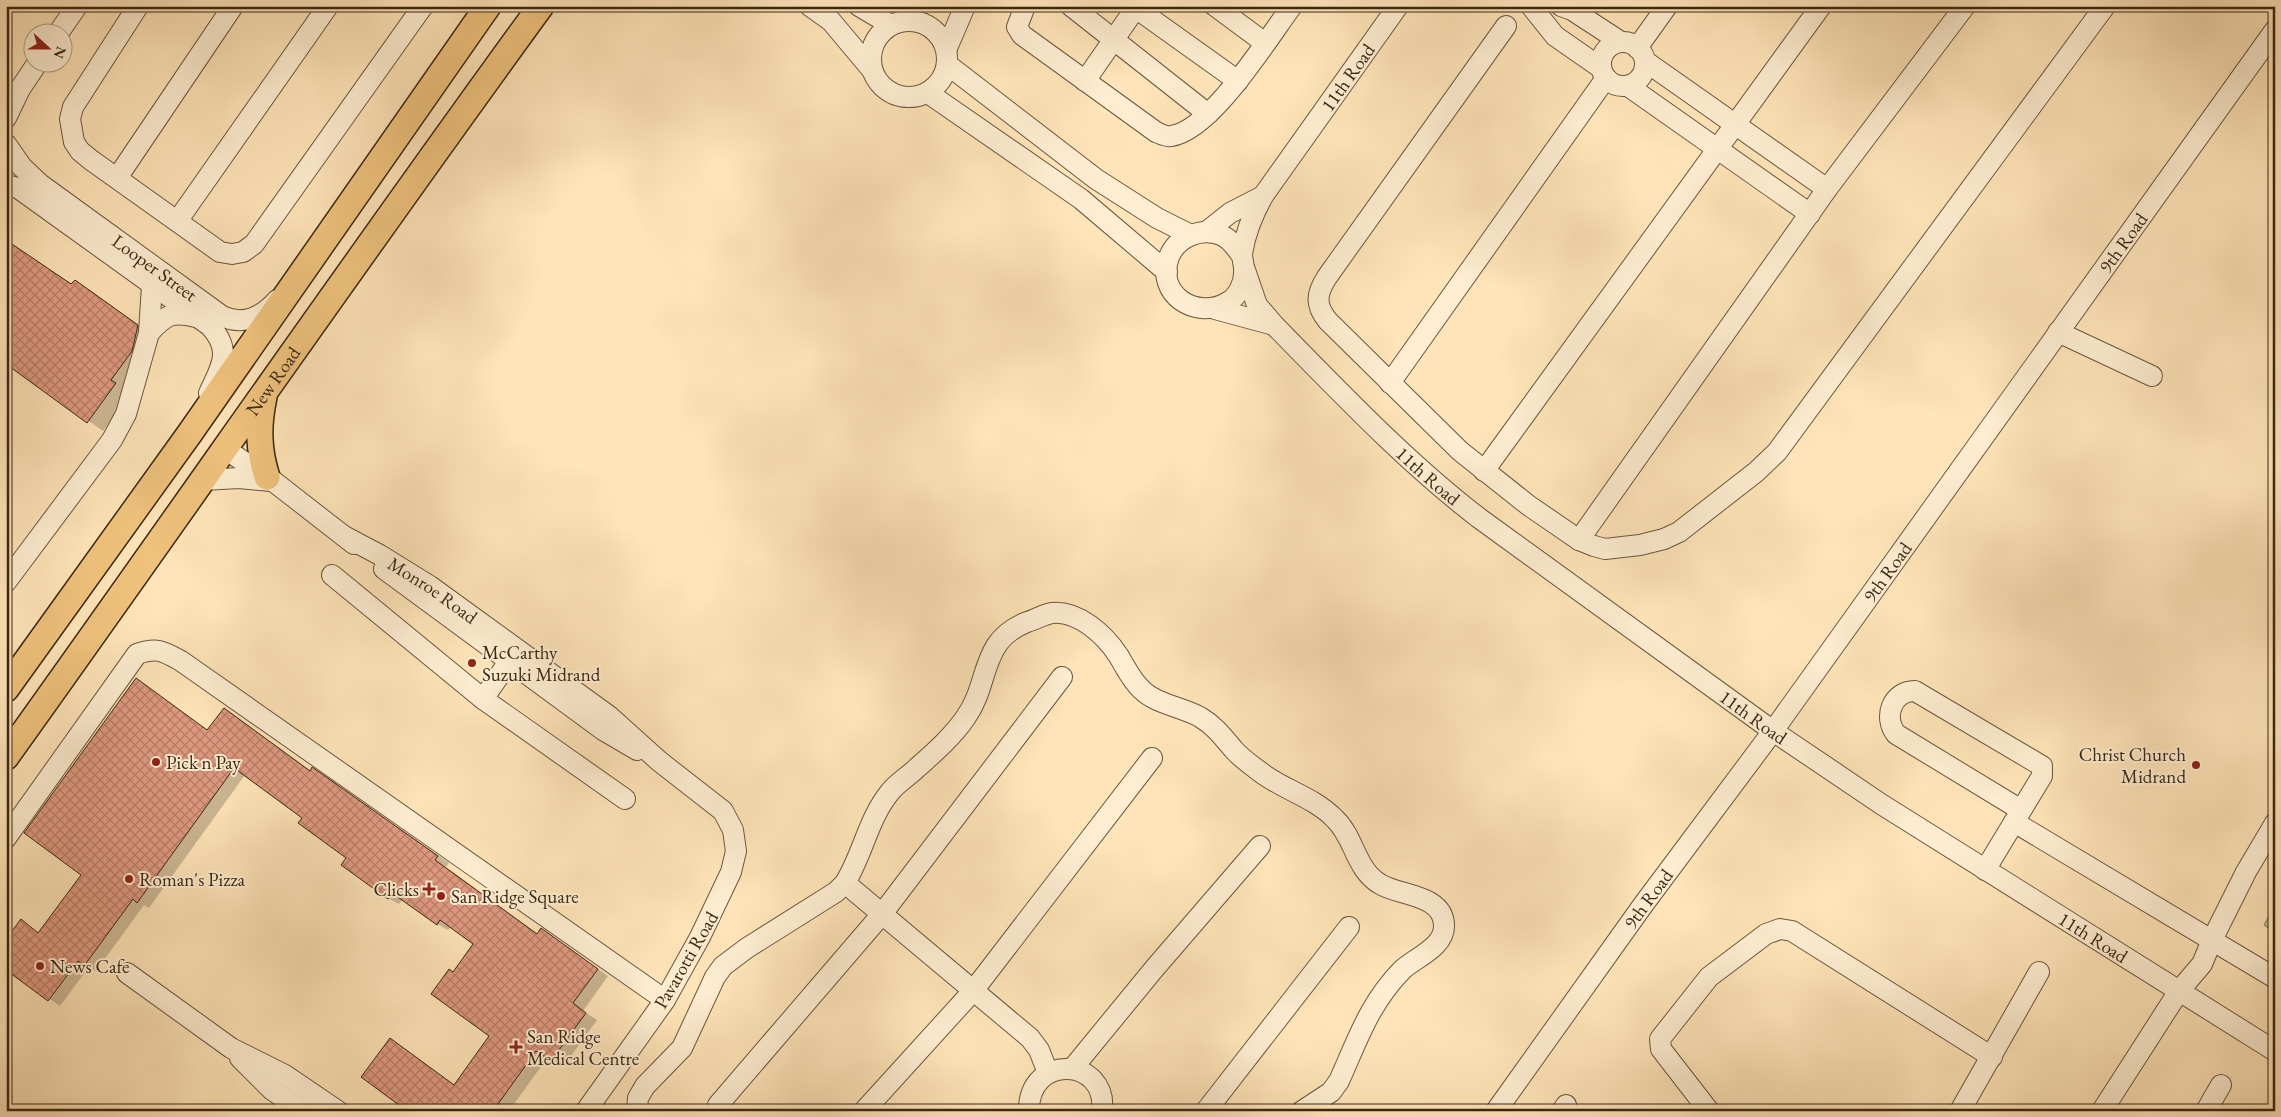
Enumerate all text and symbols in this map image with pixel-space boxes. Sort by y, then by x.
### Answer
north arrow [22,22,72,72]
street label: 11th Road [1315,38,1380,116]
text: N [49,44,71,62]
street label: 9th Road [2093,207,2153,278]
street label: Looper Street [108,228,203,307]
street label: New Road [240,341,306,420]
street label: 11th Road [1391,441,1466,511]
street label: 9th Road [1857,536,1917,607]
street label: Monroe Road [383,551,483,629]
place label: McCarthy Suzuki Midrand [482,640,601,687]
marker: McCarthy Suzuki Midrand [466,657,478,669]
street label: 11th Road [1715,684,1793,750]
place label: Christ Church Midrand [2079,742,2186,789]
place label: Pick n Pay [166,750,241,775]
marker: Pick n Pay [150,756,162,768]
marker: Christ Church Midrand [2190,759,2202,771]
street label: 9th Road [1618,863,1678,934]
place label: Roman's Pizza [139,867,246,892]
marker: Roman's Pizza [123,873,135,885]
place label: Clicks [374,877,419,902]
marker: Clicks [423,883,435,895]
place label: San Ridge Square [451,884,579,909]
marker: San Ridge Square [435,890,447,902]
street label: 11th Road [2054,906,2133,968]
street label: Pavarotti Road [648,907,724,1013]
place label: News Cafe [50,954,129,979]
marker: News Cafe [34,960,46,972]
place label: San Ridge Medical Centre [527,1024,639,1071]
marker: San Ridge Medical Centre [509,1040,523,1054]

